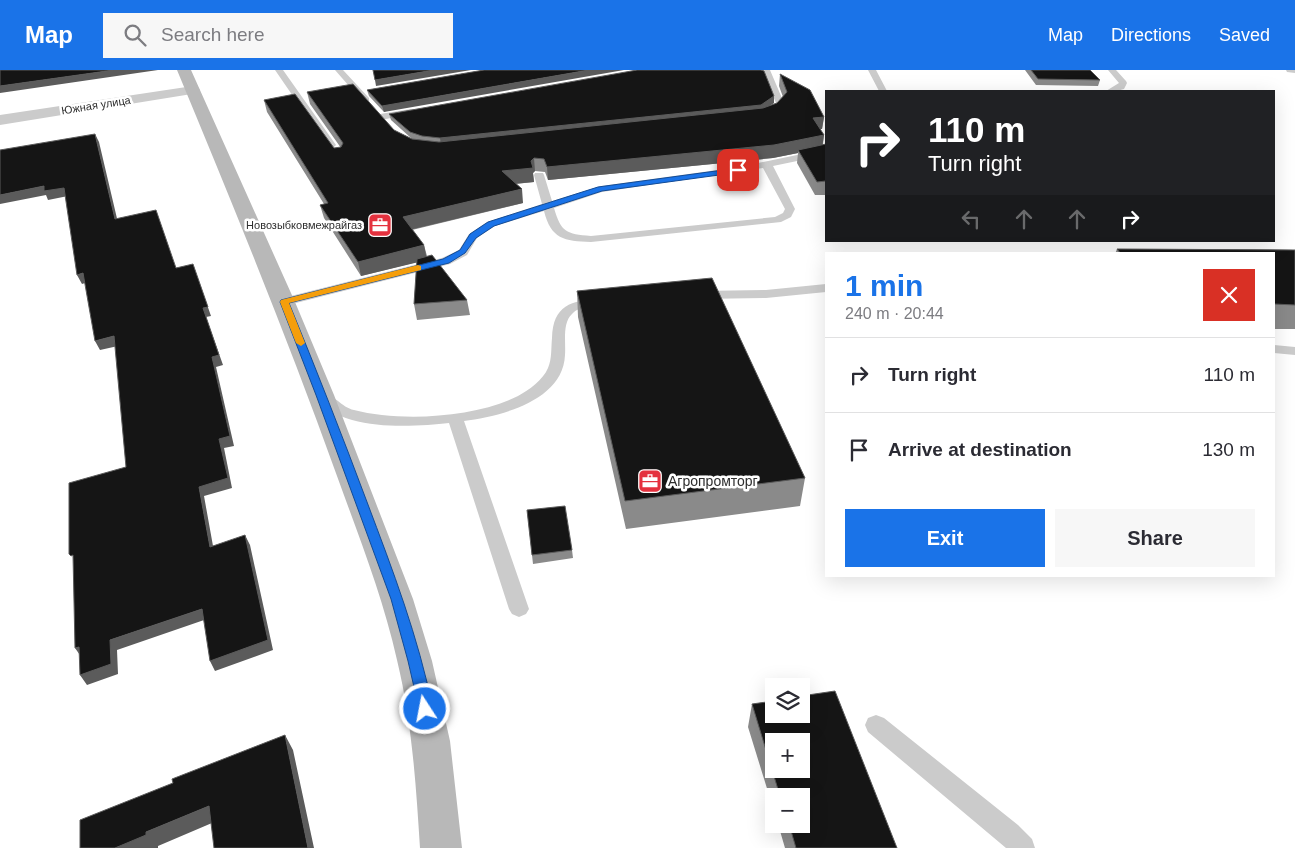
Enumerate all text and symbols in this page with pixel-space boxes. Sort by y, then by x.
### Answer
search box [103,13,453,58]
text: Map [25,21,73,48]
icon: search [121,21,149,49]
text: Search here [161,24,265,45]
text: Map [1048,25,1083,45]
text: Directions [1111,25,1191,45]
text: Saved [1219,25,1270,45]
street label: Южная улица [61,93,132,116]
icon: right [845,110,910,175]
text: 110 m [928,110,1025,149]
pin [717,149,759,191]
text: Turn right [928,151,1021,176]
icon: arrive [724,156,752,184]
icon: left [957,205,985,233]
icon: ahead [1010,205,1038,233]
icon: ahead [1063,205,1091,233]
icon: right [1116,205,1144,233]
office icon: Новозыбковмежрайгаз [367,212,393,238]
place label: Новозыбковмежрайгаз [246,219,362,231]
text: 1 min [845,269,923,302]
button: close [1203,269,1255,321]
text: 240 m · 20:44 [845,305,944,322]
icon: right [845,361,873,389]
text: Turn right [888,364,976,385]
text: 110 m [1204,364,1255,385]
icon: arrive [845,436,873,464]
text: Arrive at destination [888,439,1072,460]
text: 130 m [1202,439,1255,460]
office icon: Агропромторг [637,468,663,494]
place label: Агропромторг [668,473,758,489]
button: Exit [845,509,1045,567]
button: Share [1055,509,1255,567]
map controls [765,678,810,833]
button: layers [765,678,810,723]
position arrow [398,682,450,734]
button: + [765,733,810,778]
button: − [765,788,810,833]

